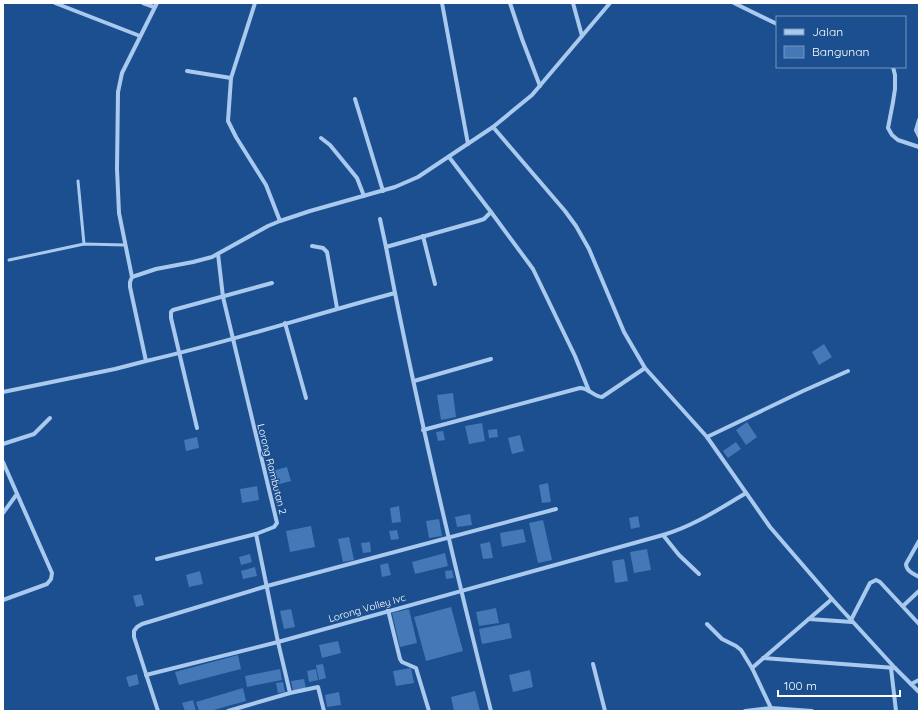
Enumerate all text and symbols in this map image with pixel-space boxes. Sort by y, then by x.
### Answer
legend [776,16,906,68]
text: Jalan [812,24,843,39]
text: Bangunan [812,44,869,59]
street label: Lorong Rambutan 2 [254,422,290,516]
street label: Lorong Volley Ivc [327,591,407,625]
scale bar [778,672,900,698]
text: 100 m [784,678,817,693]

